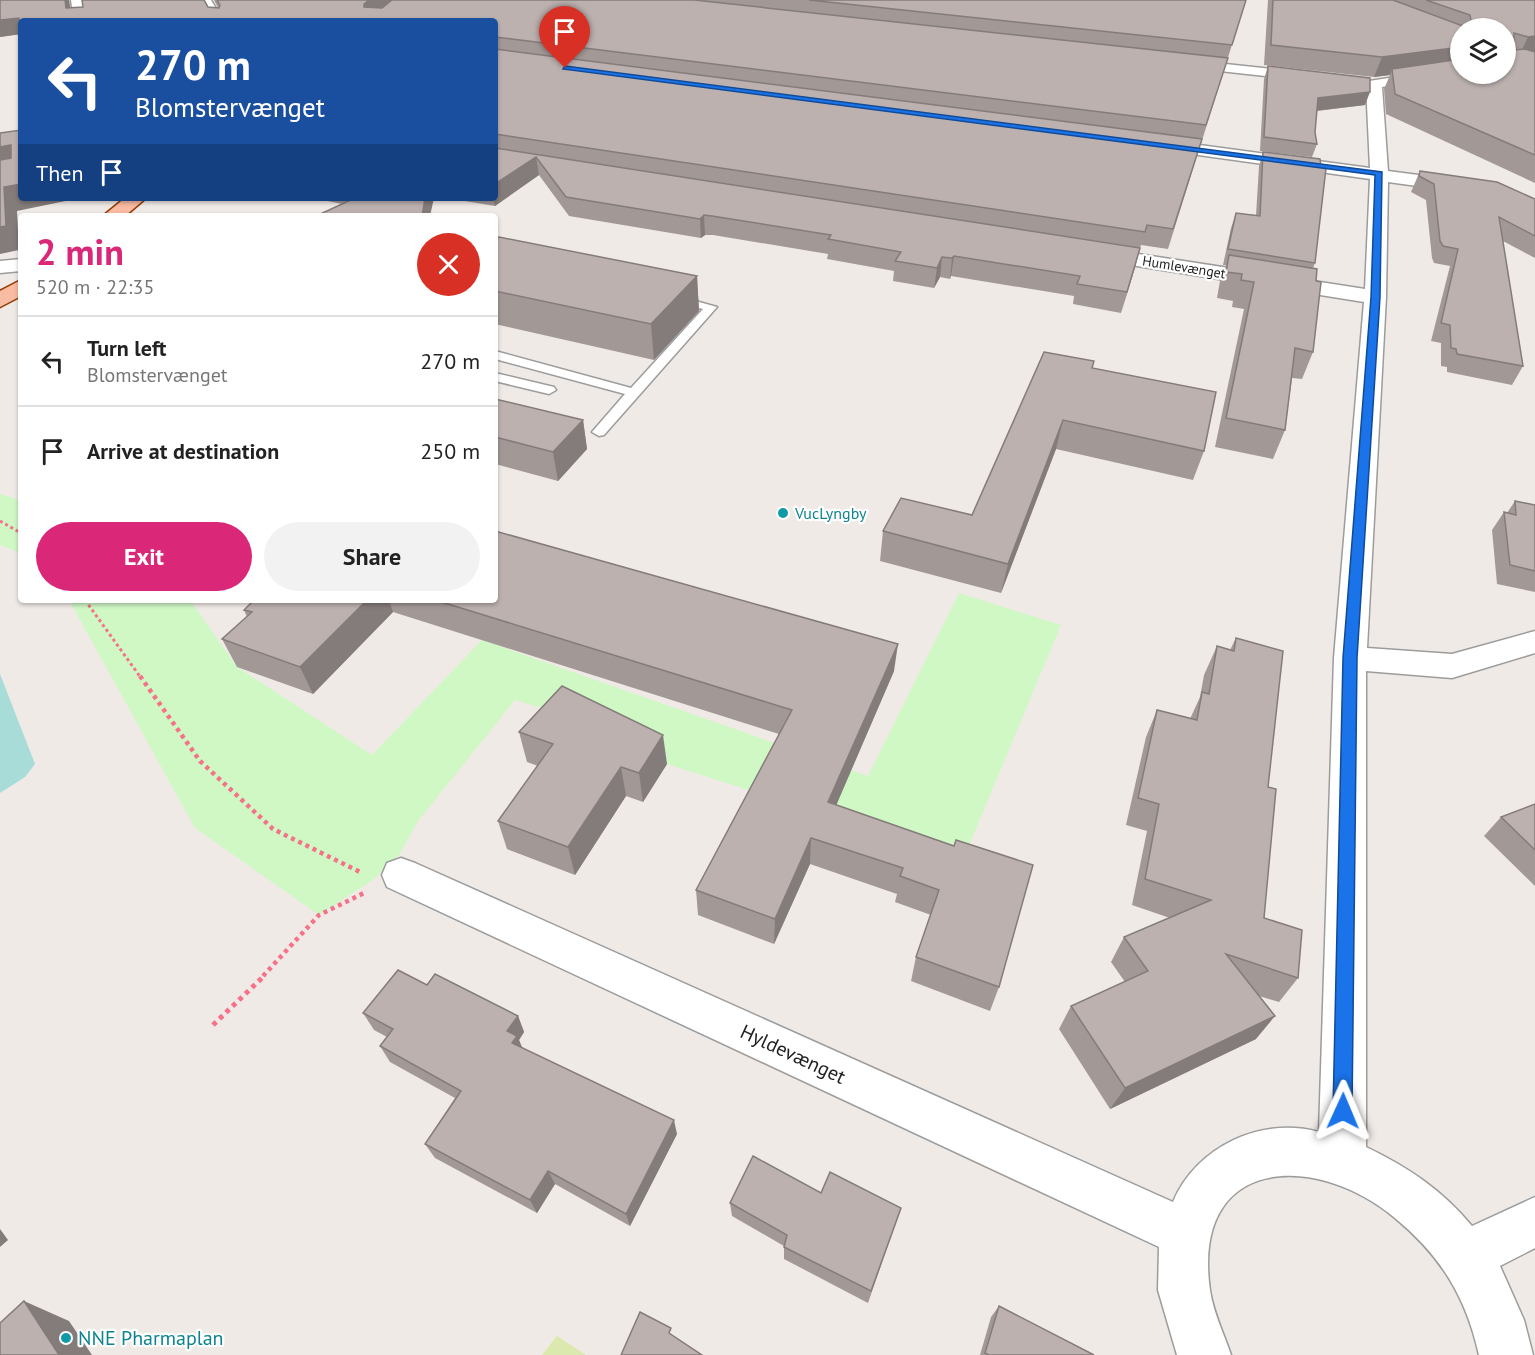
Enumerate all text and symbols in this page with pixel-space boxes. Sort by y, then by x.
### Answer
pin [539,6,590,68]
icon: arrive [548,15,581,48]
map controls [1450,18,1516,84]
button: layers [1450,18,1516,84]
text: 270 m [135,37,251,92]
icon: left [36,42,114,120]
text: Blomstervænget [135,90,325,124]
icon: arrive [95,156,128,189]
text: Then [36,159,83,187]
text: 2 min [36,228,124,275]
button: close [417,233,480,296]
street label: Humlevænget [1141,252,1227,283]
text: 520 m · 22:35 [36,274,154,300]
text: Turn left [87,334,167,362]
icon: left [36,345,69,378]
text: 270 m [420,347,480,375]
text: Blomstervænget [87,362,228,388]
icon: arrive [36,435,69,468]
text: Arrive at destination [87,437,279,465]
text: 250 m [420,437,480,465]
place label: VucLyngby [794,503,867,523]
marker: VucLyngby [776,506,790,520]
button: Exit [36,522,252,591]
button: Share [264,522,480,591]
street label: Hyldevænget [736,1018,850,1090]
position arrow [1311,1079,1375,1143]
place label: NNE Pharmaplan [78,1325,224,1351]
marker: NNE Pharmaplan [59,1331,73,1345]

